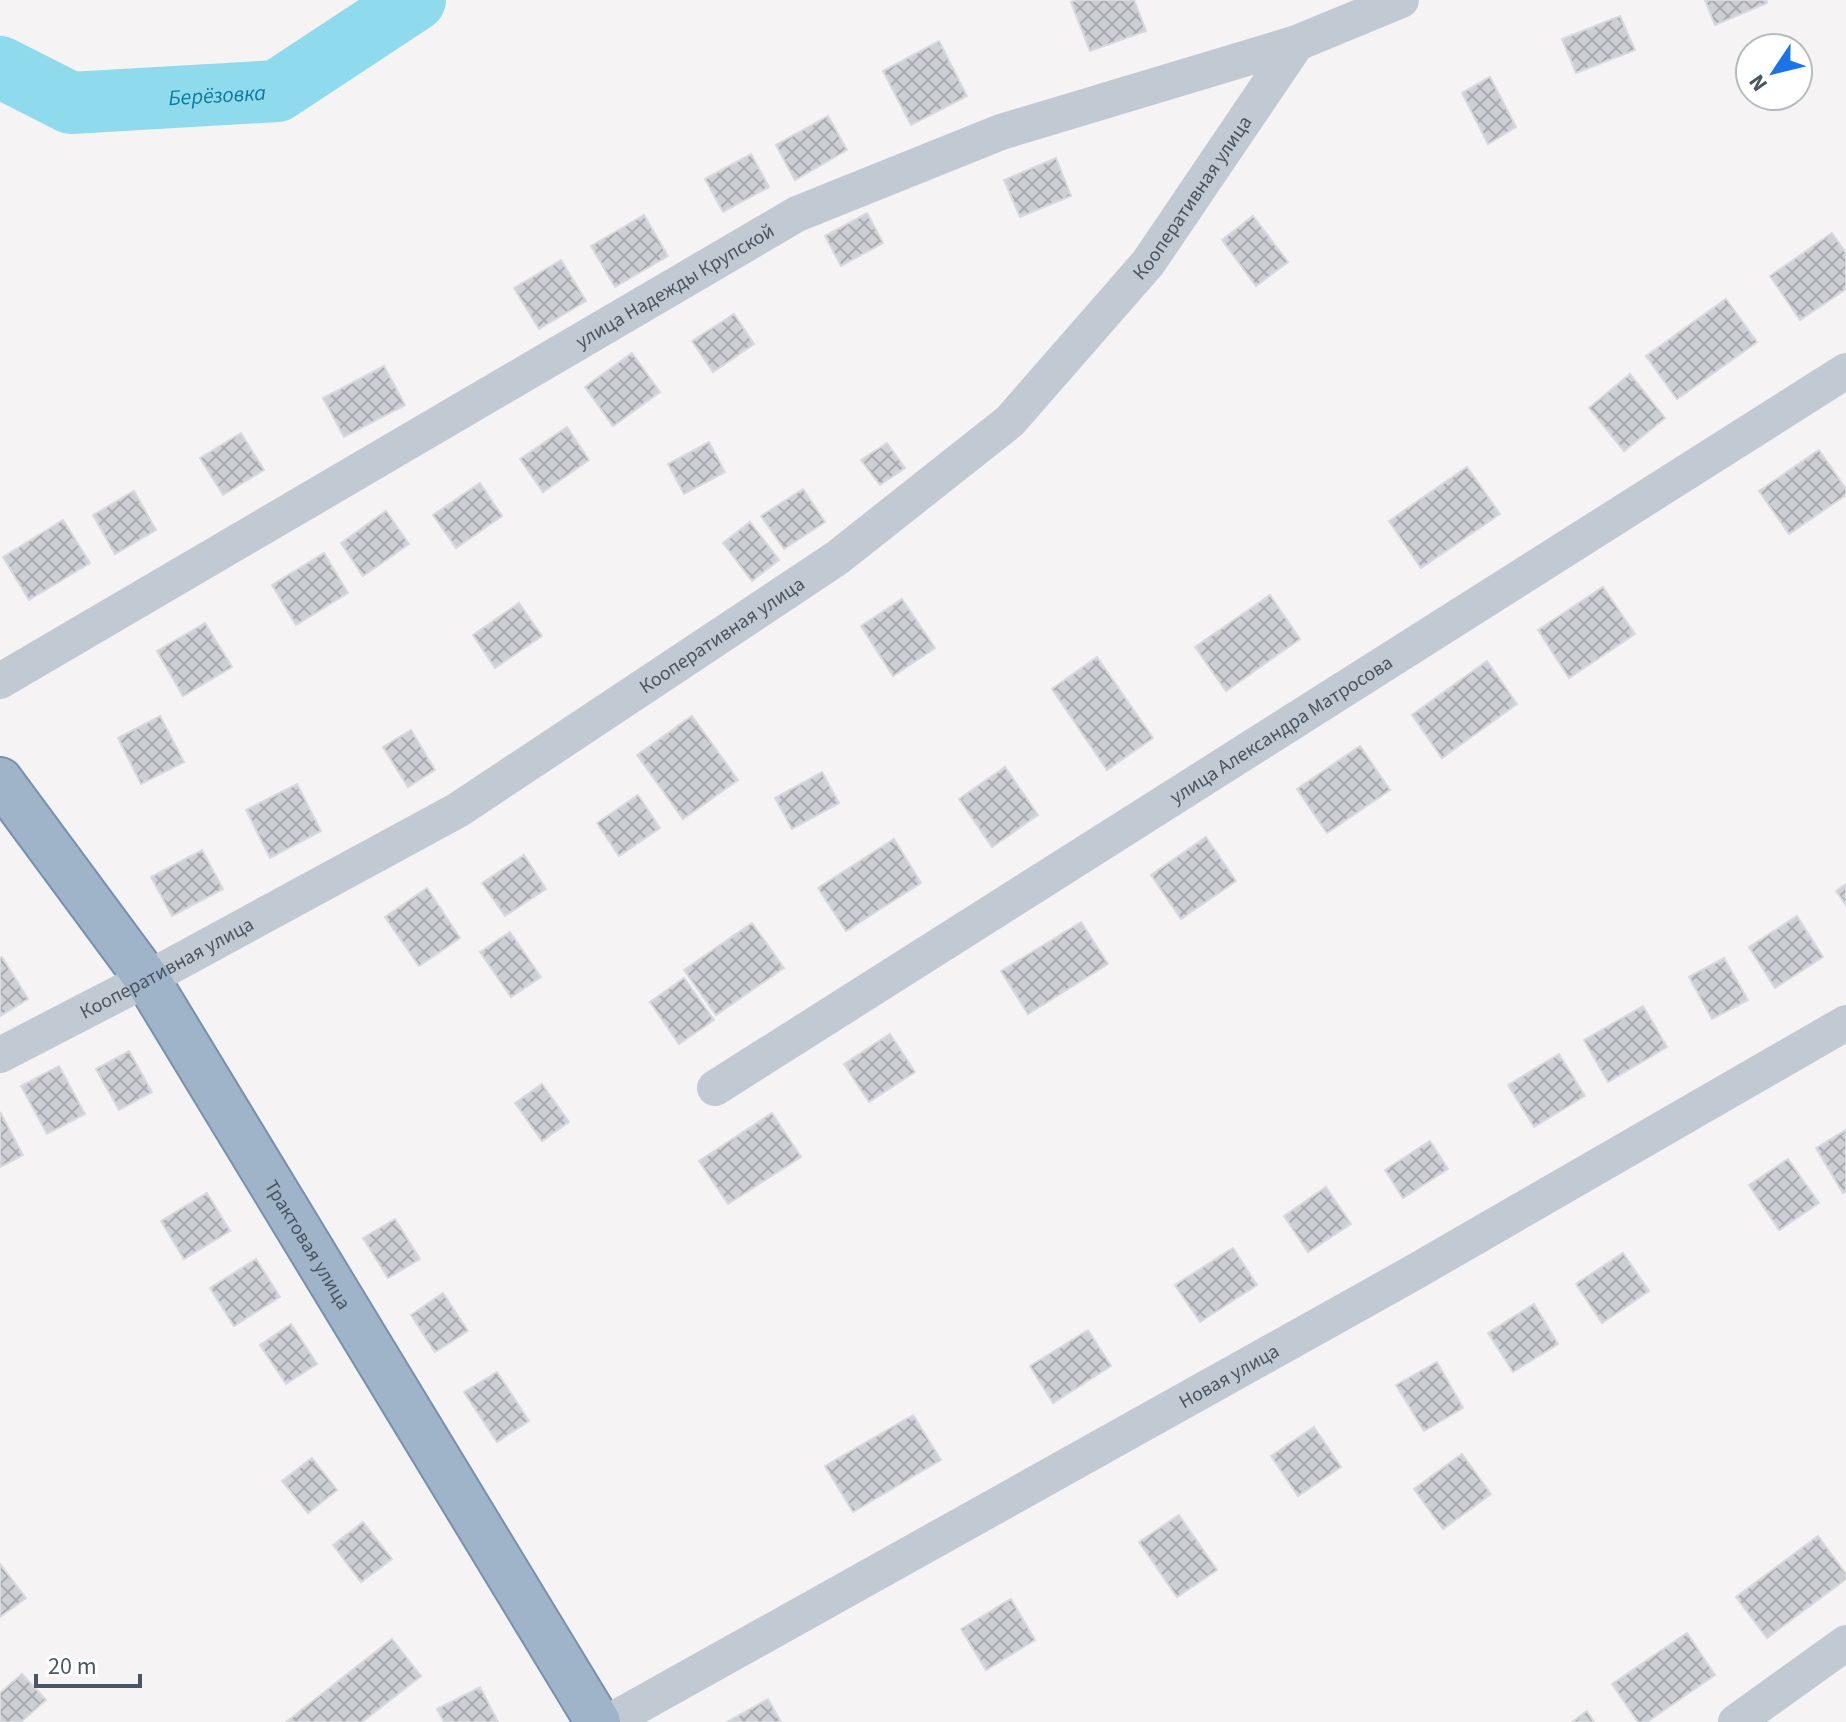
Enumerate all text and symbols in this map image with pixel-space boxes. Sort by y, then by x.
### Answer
north arrow [1734,32,1814,112]
text: N [1741,68,1776,98]
water label: Берёзовка [168,77,267,114]
street label: Кооперативная улица [1126,110,1259,286]
street label: улица Надежды Крупской [571,217,780,356]
street label: Кооперативная улица [634,570,811,701]
street label: улица Александра Матросова [1164,649,1398,811]
street label: Кооперативная улица [75,911,259,1026]
street label: Трактовая улица [257,1175,357,1315]
street label: Новая улица [1174,1337,1285,1416]
scale bar [36,1638,140,1688]
text: 20 m [48,1649,97,1684]

